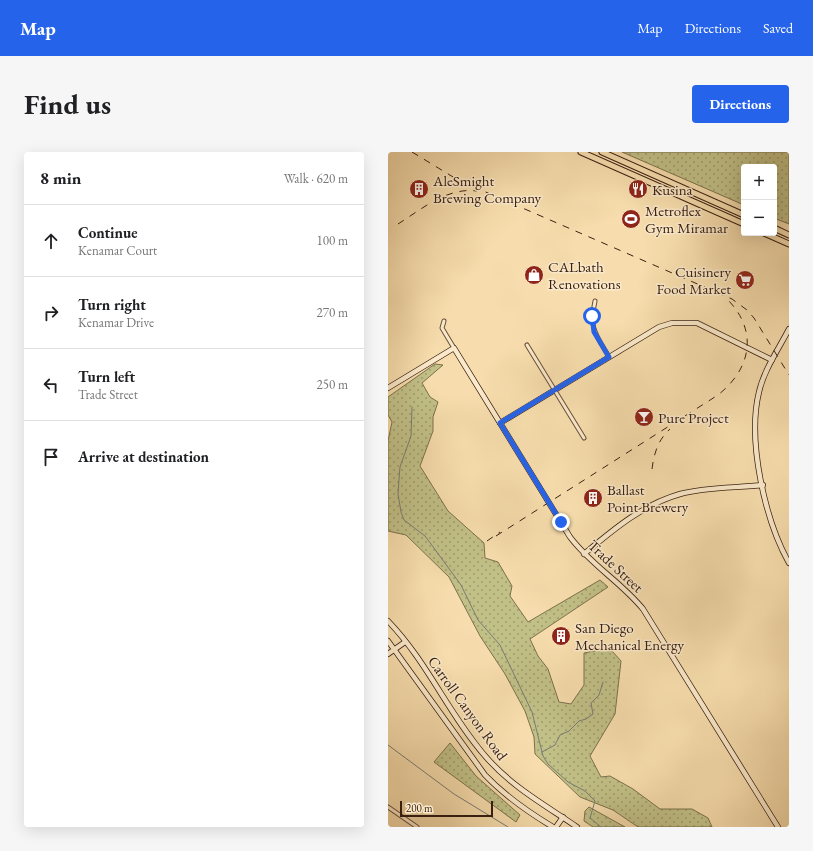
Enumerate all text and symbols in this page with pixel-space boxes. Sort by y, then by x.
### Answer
text: Map [20,16,56,41]
text: Map [637,19,663,37]
text: Directions [685,19,741,37]
text: Saved [763,19,793,37]
button: Directions [692,85,789,123]
text: Find us [24,86,111,122]
map controls [741,164,777,236]
button: + [741,164,777,200]
text: 8 min [40,167,81,189]
text: Walk · 620 m [284,170,348,187]
place label: AleSmight Brewing Company [432,171,542,207]
building icon: AleSmight Brewing Company [408,178,430,200]
restaurant icon: Kusina [627,178,649,200]
place label: Kusina [652,180,693,199]
button: − [741,200,777,236]
place label: Metroflex Gym Miramar [645,201,728,237]
sports icon: Metroflex Gym Miramar [620,208,642,230]
text: Continue [78,223,138,242]
icon: ahead [40,230,62,252]
text: 100 m [317,232,348,249]
text: Kenamar Court [78,242,157,259]
place label: CALbath Renovations [548,257,621,293]
place label: Cuisinery Food Market [657,262,731,298]
shop icon: CALbath Renovations [523,264,545,286]
supermarket icon: Cuisinery Food Market [734,269,756,291]
text: Turn right [78,295,146,314]
icon: right [40,302,62,324]
text: 270 m [317,304,348,321]
route start [583,307,601,325]
text: Kenamar Drive [78,314,154,331]
text: Turn left [78,367,135,386]
icon: left [40,374,62,396]
text: 250 m [317,376,348,393]
text: Trade Street [78,386,138,403]
bar icon: Pure Project [633,406,655,428]
place label: Pure Project [658,408,729,427]
icon: arrive [40,446,62,468]
text: Arrive at destination [78,447,209,466]
place label: Ballast Point Brewery [607,480,689,516]
building icon: Ballast Point Brewery [582,487,604,509]
route end [552,513,570,531]
street label: Trade Street [584,536,648,597]
place label: San Diego Mechanical Energy [575,618,685,654]
building icon: San Diego Mechanical Energy [550,625,572,647]
street label: Carroll Canyon Road [424,652,512,764]
scale bar [400,799,493,818]
text: 200 m [406,801,433,815]

